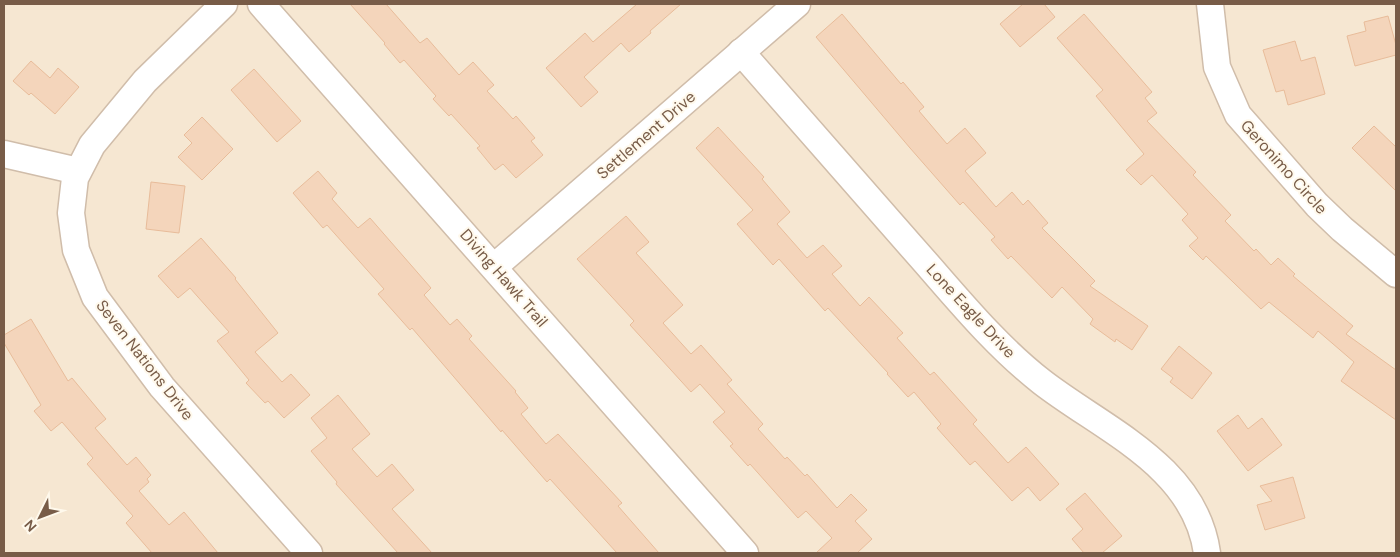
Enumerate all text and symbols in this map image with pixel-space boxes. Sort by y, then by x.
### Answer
street label: Settlement Drive [592,86,700,184]
street label: Geronimo Circle [1236,115,1332,219]
street label: Diving Hawk Trail [456,224,552,332]
street label: Lone Eagle Drive [922,259,1020,363]
street label: Seven Nations Drive [91,296,199,424]
north arrow [15,492,65,542]
text: N [20,516,40,536]

